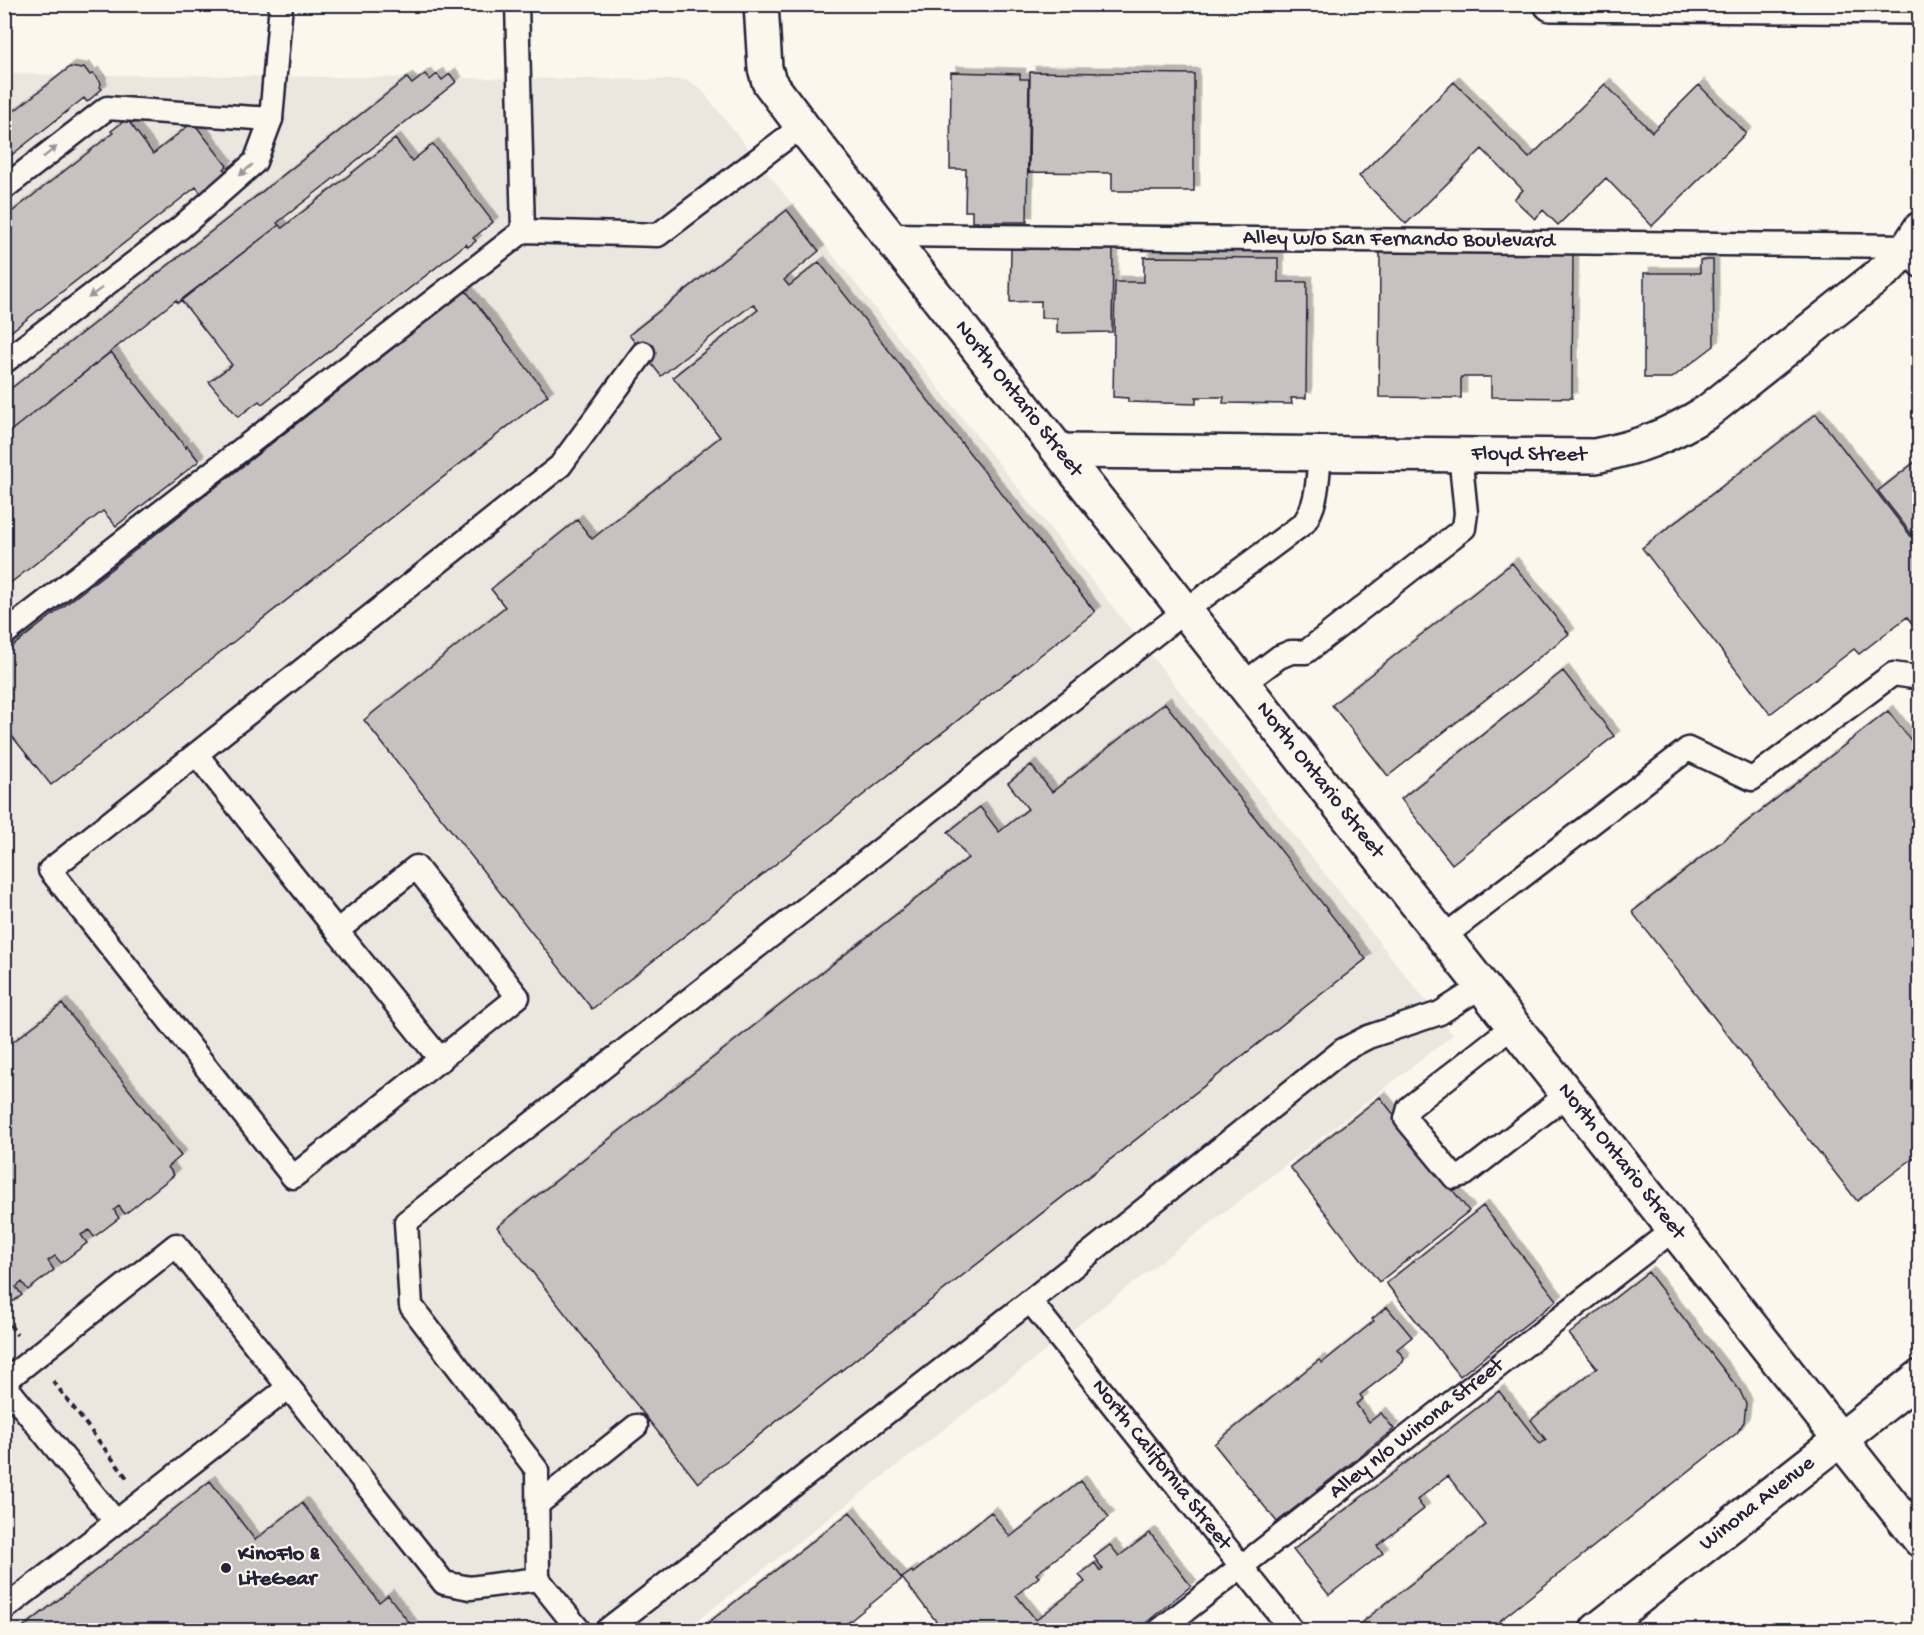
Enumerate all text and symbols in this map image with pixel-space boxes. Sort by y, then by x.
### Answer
one-way arrow [43,147,58,159]
one-way arrow [239,163,254,176]
street label: Alley w/o San Fernando Boulevard [1243,226,1557,255]
one-way arrow [87,287,103,300]
street label: North Ontario Street [948,316,1089,484]
street label: Floyd Street [1470,442,1589,469]
street label: North Ontario Street [1250,697,1391,866]
street label: North Ontario Street [1551,1078,1692,1247]
street label: Alley n/o Winona Street [1324,1352,1511,1506]
street label: North California Street [1085,1375,1238,1557]
street label: Winona Avenue [1695,1451,1821,1557]
place label: KinoFlo & LiteGear [237,1542,321,1593]
marker: KinoFlo & LiteGear [219,1561,233,1575]

